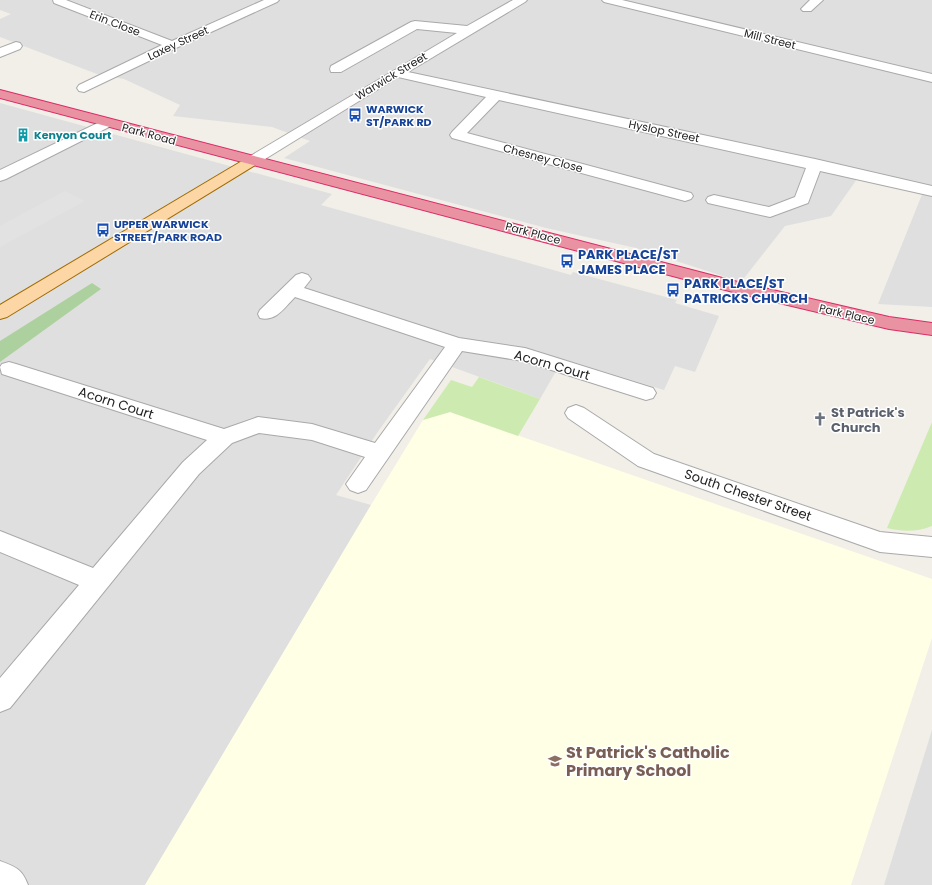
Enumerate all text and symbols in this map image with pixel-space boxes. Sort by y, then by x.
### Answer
street label: Erin Close [87,6,143,40]
street label: Laxey Street [145,22,211,64]
street label: Mill Street [742,25,798,53]
street label: Warwick Street [352,48,430,104]
place label: WARWICK ST/PARK RD [366,101,432,130]
bus stop icon: WARWICK ST/PARK RD [347,107,363,123]
street label: Hyslop Street [627,116,701,146]
street label: Park Road [120,119,178,149]
building icon: Kenyon Court [15,127,31,143]
place label: Kenyon Court [34,127,112,143]
street label: Chesney Close [501,140,585,176]
place label: UPPER WARWICK STREET/PARK ROAD [114,216,222,245]
street label: Park Place [504,218,563,248]
bus stop icon: UPPER WARWICK STREET/PARK ROAD [95,222,111,238]
place label: PARK PLACE/ST JAMES PLACE [578,245,679,279]
bus stop icon: PARK PLACE/ST JAMES PLACE [559,253,575,269]
place label: PARK PLACE/ST PATRICKS CHURCH [684,274,808,308]
bus stop icon: PARK PLACE/ST PATRICKS CHURCH [665,282,681,298]
street label: Park Place [818,300,877,328]
street label: Acorn Court [512,345,592,385]
street label: Acorn Court [76,382,156,424]
place label: St Patrick's Church [831,403,905,437]
church icon: St Patrick's Church [812,411,828,427]
street label: South Chester Street [682,464,814,526]
place label: St Patrick's Catholic Primary School [566,741,730,782]
school or university icon: St Patrick's Catholic Primary School [547,753,563,769]

